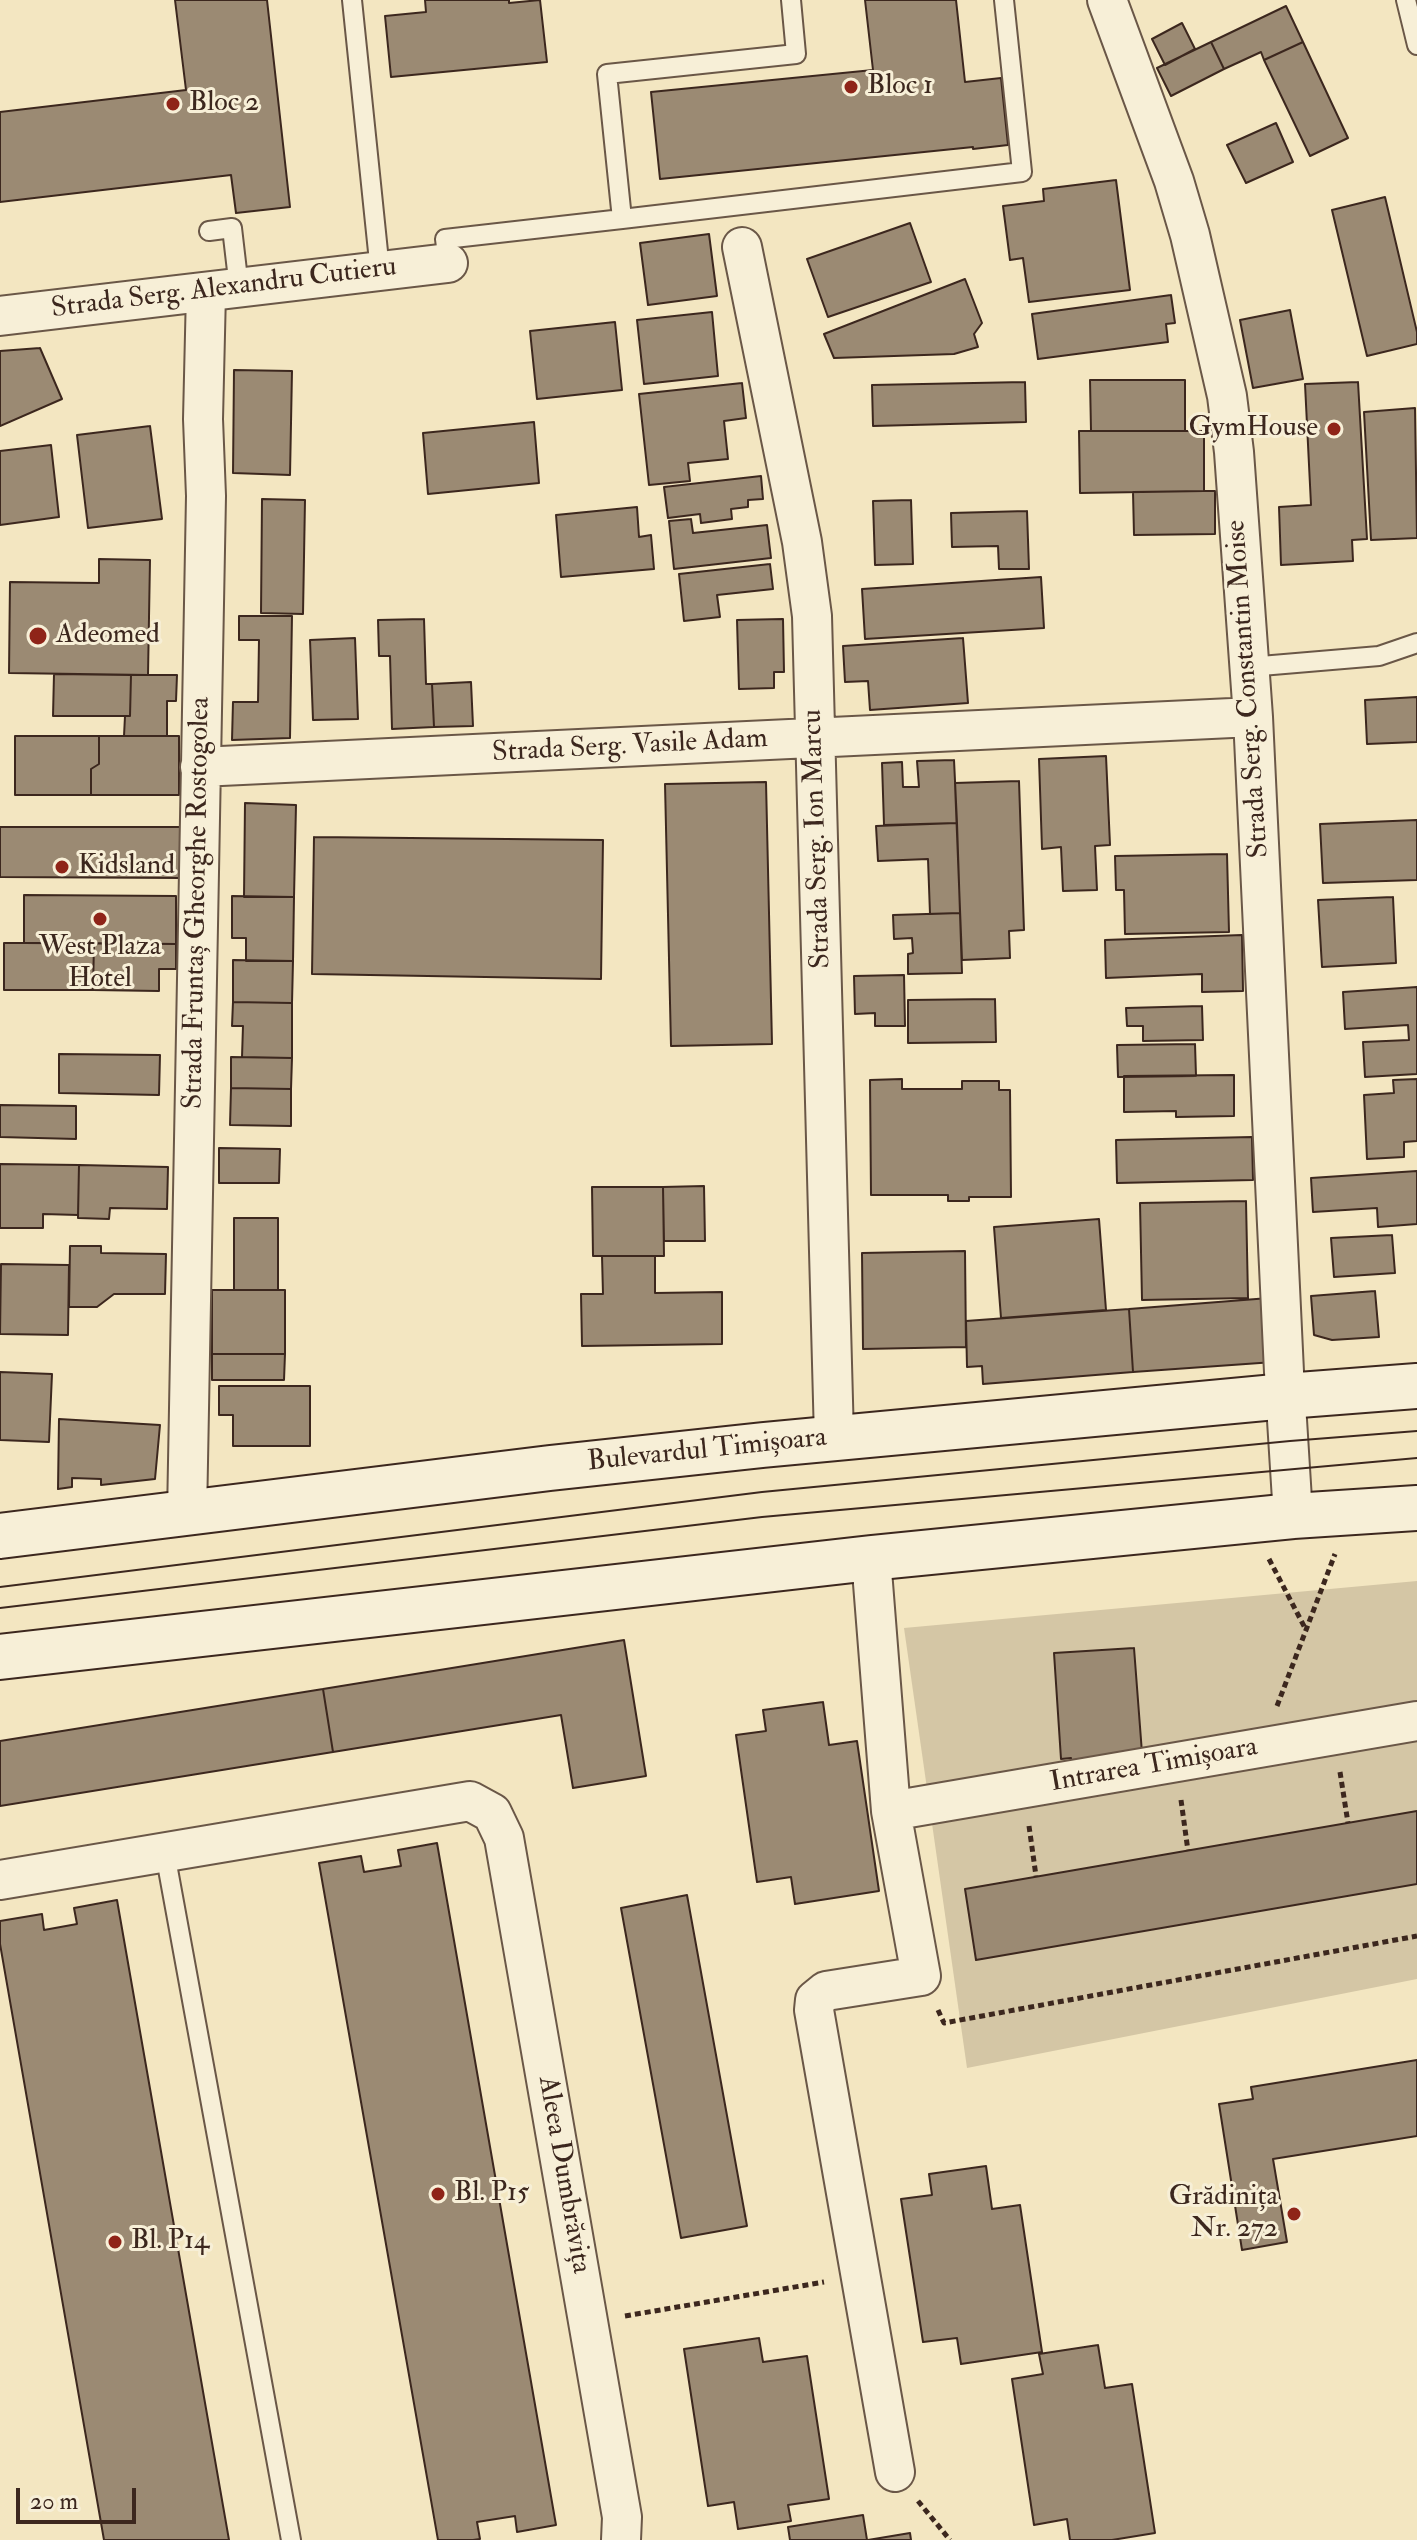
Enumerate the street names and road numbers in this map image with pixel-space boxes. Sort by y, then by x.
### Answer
street label: Strada Serg. Alexandru Cutieru [50,251,398,327]
street label: Strada Serg. Constantin Moise [1220,519,1278,859]
street label: Strada Fruntaș Gheorghe Rostogolea [178,697,218,1109]
street label: Strada Serg. Ion Marcu [797,709,839,969]
street label: Strada Serg. Vasile Adam [491,723,769,771]
street label: Bulevardul Timișoara [586,1422,828,1480]
street label: Intrarea Timișoara [1048,1731,1260,1801]
street label: Aleea Dumbrăvița [529,2074,597,2276]

